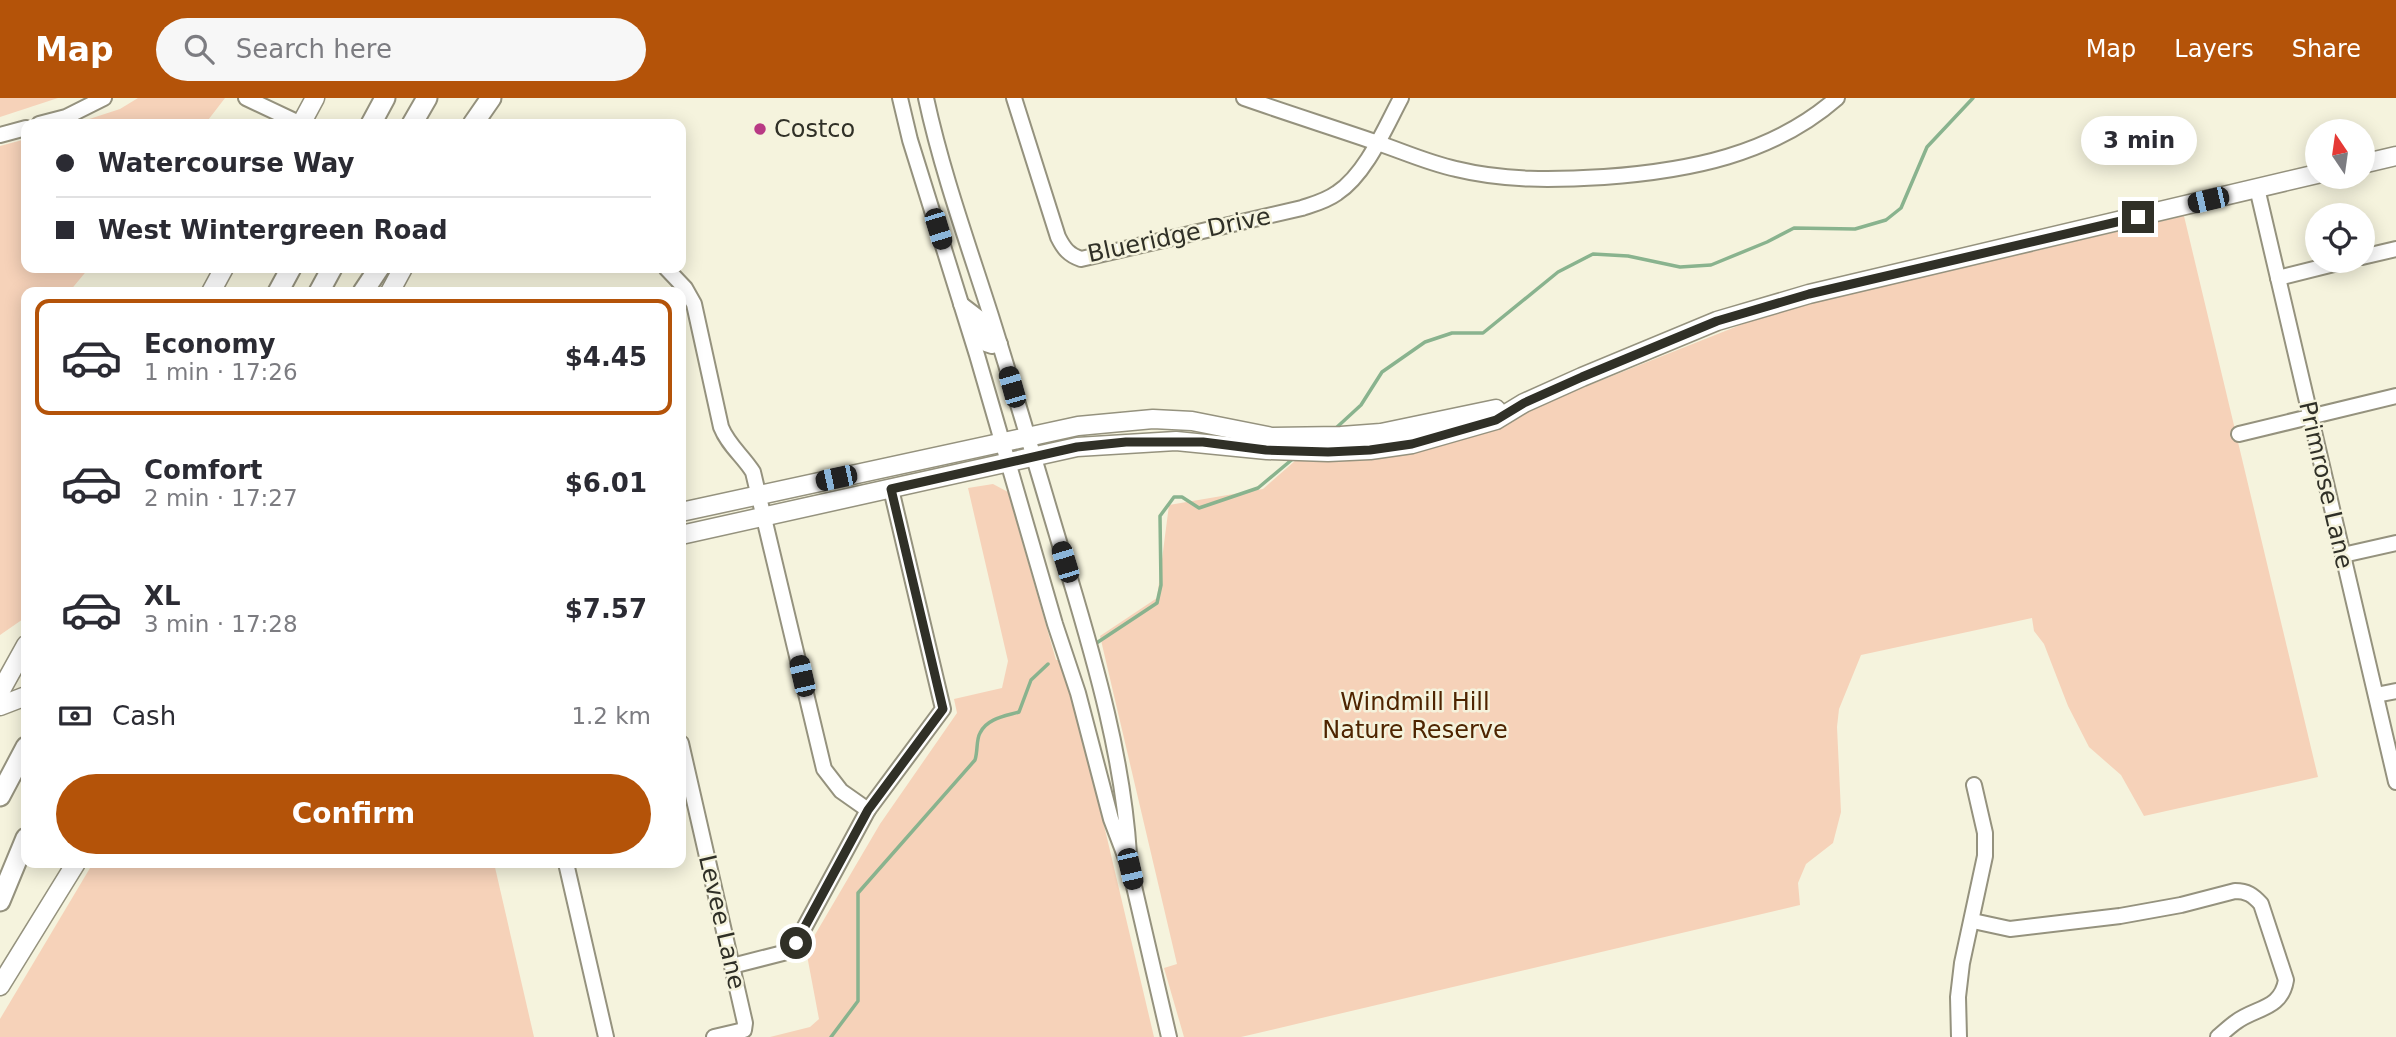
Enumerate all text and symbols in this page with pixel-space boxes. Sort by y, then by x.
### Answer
search box [156,18,646,81]
text: Map [35,30,114,69]
icon: search [180,30,218,68]
text: Search here [236,34,392,64]
text: Map [2086,35,2136,63]
text: Layers [2174,35,2254,63]
text: Share [2292,35,2361,63]
place label: Costco [774,115,855,143]
callout: 3 min [2080,116,2196,164]
north arrow [2305,119,2375,189]
map controls [2305,119,2375,273]
marker: Costco [752,121,768,137]
text: 3 min [2103,127,2175,153]
text: Watercourse Way [98,148,354,178]
car [2186,185,2231,215]
route end [2122,201,2154,233]
street label: Blueridge Drive [1085,202,1273,268]
button: locate [2305,203,2375,273]
car [922,206,955,252]
text: West Wintergreen Road [98,215,448,245]
icon: car [60,326,123,389]
text: Economy [144,329,275,359]
text: $4.45 [565,342,647,372]
text: 1 min · 17:26 [144,359,298,385]
car [997,364,1028,410]
street label: Primrose Lane [2293,399,2359,571]
icon: car [60,452,123,515]
text: Comfort [144,455,262,485]
car [814,463,859,493]
text: $6.01 [565,468,647,498]
text: 2 min · 17:27 [144,485,298,511]
car [1049,539,1082,585]
icon: car [60,578,123,641]
text: XL [144,581,181,611]
text: $7.57 [565,594,647,624]
text: 3 min · 17:28 [144,611,298,637]
car [788,653,817,699]
park label: Windmill Hill Nature Reserve [1322,688,1508,744]
icon: cash [56,697,94,735]
text: Cash [112,701,176,731]
text: 1.2 km [571,703,651,729]
button: Confirm [56,774,651,854]
car [1116,846,1145,892]
street label: Levee Lane [693,852,751,992]
route start [780,927,812,959]

